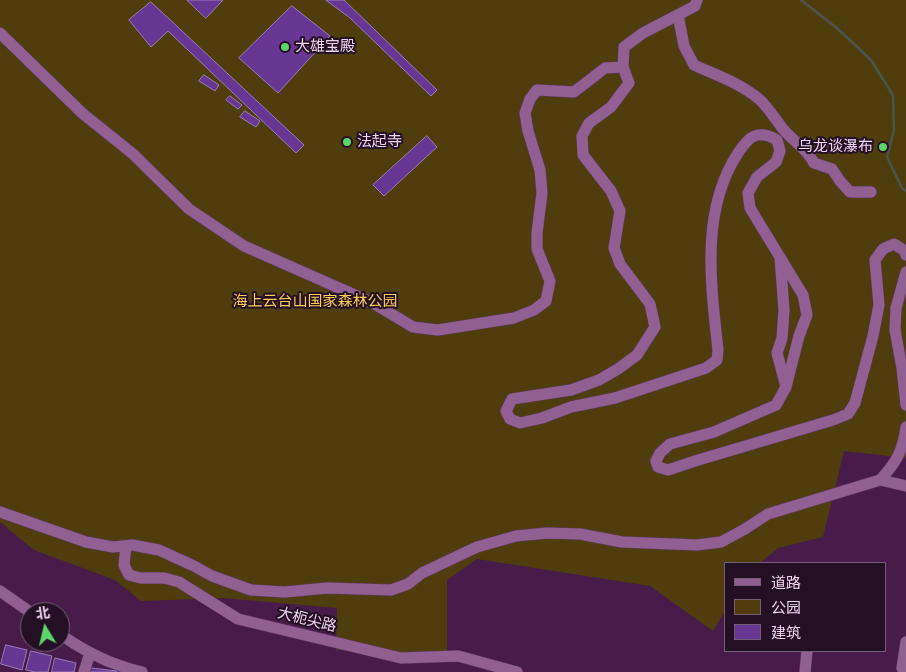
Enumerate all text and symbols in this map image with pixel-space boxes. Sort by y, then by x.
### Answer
place label: 大雄宝殿 [295,38,355,56]
marker: 大雄宝殿 [279,41,291,53]
place label: 法起寺 [357,133,402,151]
marker: 法起寺 [341,136,353,148]
place label: 乌龙谈瀑布 [798,138,873,156]
marker: 乌龙谈瀑布 [877,141,889,153]
park label: 海上云台山国家森林公园 [233,293,397,311]
legend [724,562,886,652]
text: 道路 [771,572,801,592]
text: 公园 [771,597,801,617]
north arrow [20,602,70,652]
text: 北 [34,602,51,623]
street label: 大枙尖路 [276,604,338,636]
text: 建筑 [771,622,801,642]

